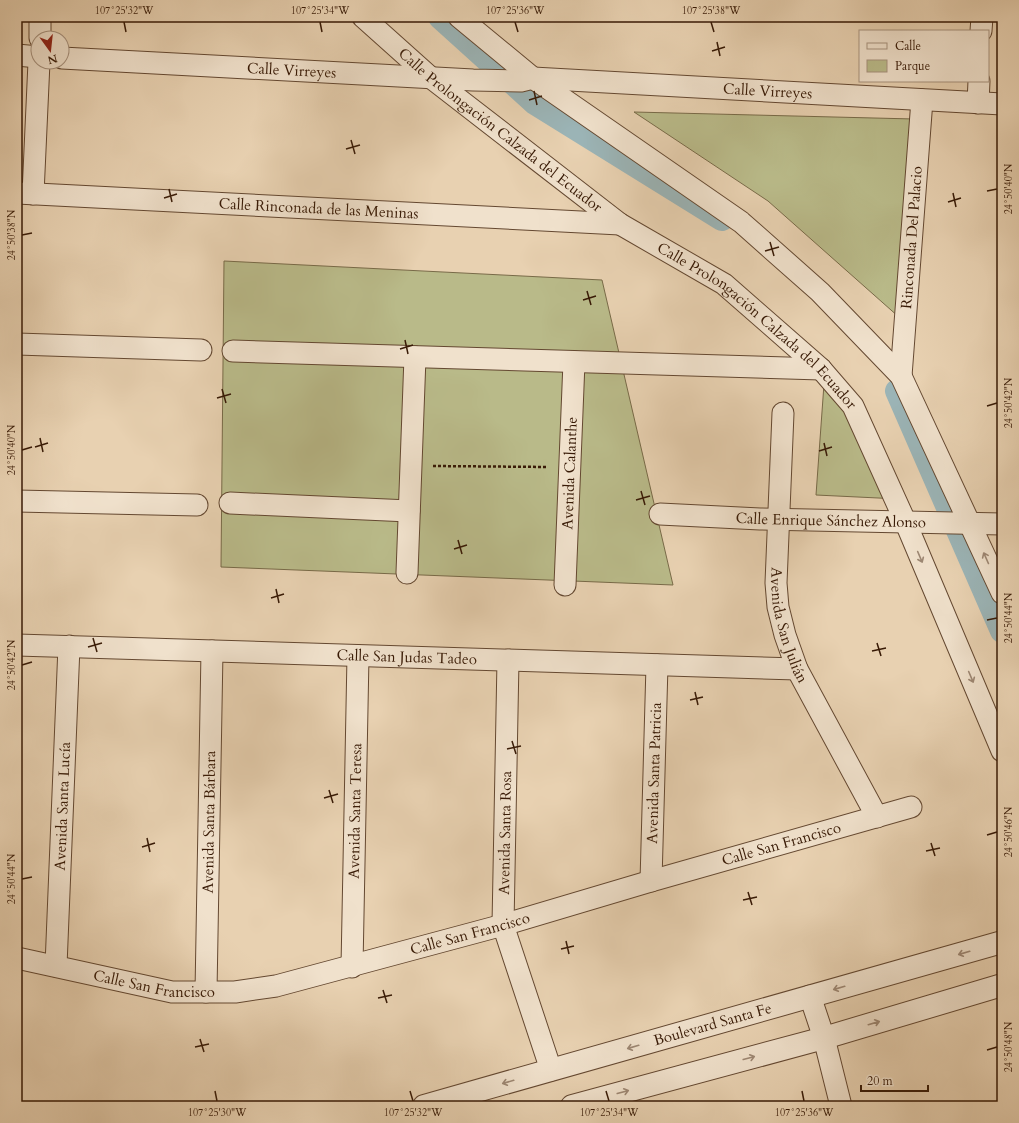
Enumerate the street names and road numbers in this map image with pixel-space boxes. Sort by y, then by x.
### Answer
street label: Calle Prolongación Calzada del Ecuador [394,43,607,217]
street label: Calle Virreyes [247,58,337,83]
street label: Calle Virreyes [723,79,813,103]
street label: Rinconada Del Palacio [896,165,927,310]
street label: Calle Rinconada de las Meninas [218,193,419,224]
street label: Calle Prolongación Calzada del Ecuador [654,238,862,414]
street label: Avenida Calanthe [557,416,582,530]
street label: Calle Enrique Sánchez Alonso [735,508,926,532]
street label: Avenida San Julián [766,567,813,687]
street label: Calle San Judas Tadeo [336,645,477,669]
street label: Avenida Santa Patricia [642,702,666,844]
street label: Avenida Santa Lucía [50,741,75,871]
street label: Avenida Santa Teresa [344,742,366,879]
street label: Avenida Santa Bárbara [198,750,220,894]
street label: Avenida Santa Rosa [494,770,516,895]
street label: Calle San Francisco [719,817,843,870]
street label: Calle San Francisco [408,908,532,960]
street label: Calle San Francisco [91,965,215,1002]
street label: Boulevard Santa Fe [651,998,774,1050]

